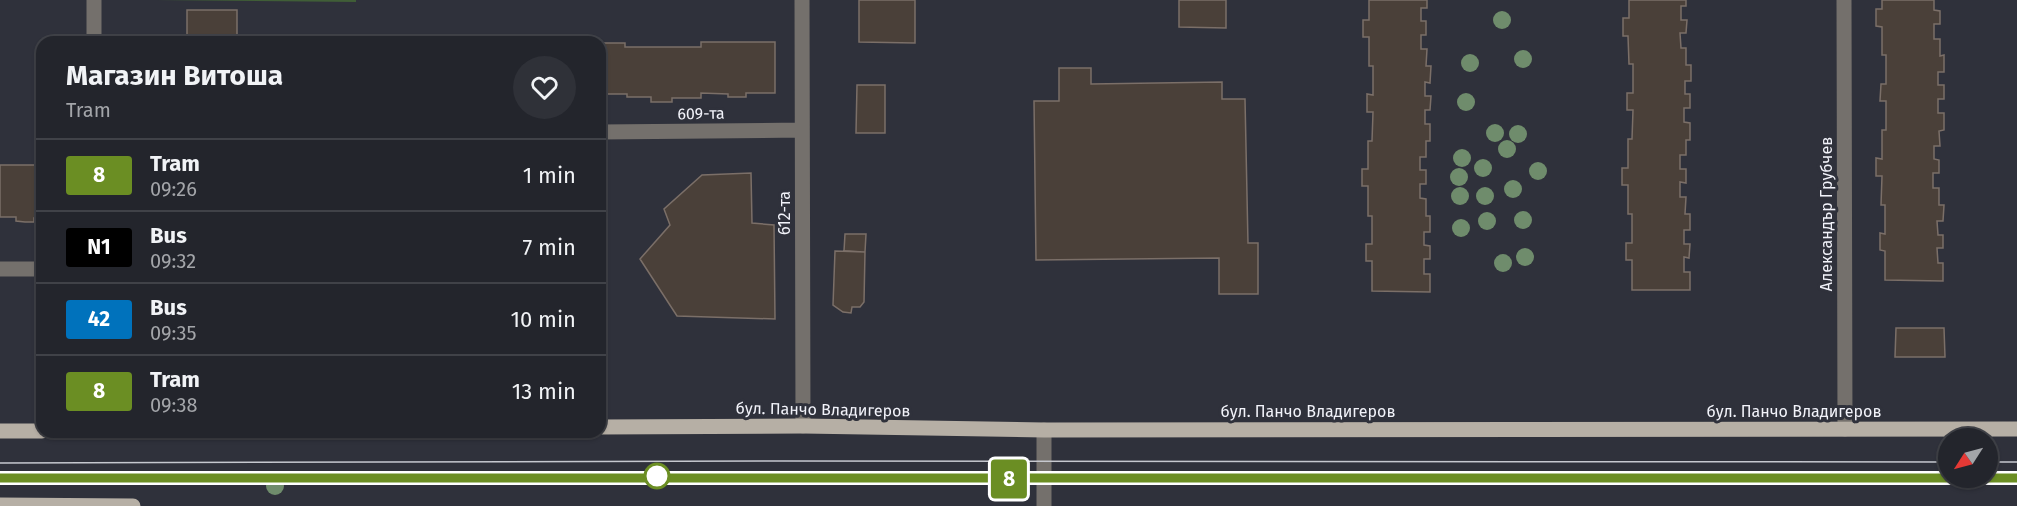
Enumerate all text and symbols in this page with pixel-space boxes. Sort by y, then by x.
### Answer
button: heart [513,56,576,119]
text: Магазин Витоша [66,59,283,92]
text: Tram [66,98,111,122]
street label: 609-та [677,104,725,123]
street label: Александър Грубчев [1817,137,1836,291]
text: Tram [150,150,200,177]
text: 8 [93,162,105,188]
text: 1 min [523,162,576,189]
text: 09:26 [150,177,197,201]
street label: 612-та [775,191,794,235]
text: Bus [150,222,187,249]
text: N1 [87,234,111,260]
text: 7 min [522,234,576,261]
text: 09:32 [150,249,196,273]
text: Bus [150,294,187,321]
text: 42 [88,306,110,332]
text: 10 min [510,306,576,333]
text: 09:35 [150,321,196,345]
text: Tram [150,366,200,393]
text: 8 [93,378,105,404]
text: 13 min [512,378,576,405]
text: 09:38 [150,393,197,417]
street label: бул. Панчо Владигеров [735,398,911,421]
street label: бул. Панчо Владигеров [1221,402,1395,421]
street label: бул. Панчо Владигеров [1707,402,1881,421]
north arrow [1938,428,1998,488]
map controls [1938,428,1998,488]
line badge: 8 [990,460,1028,498]
unlabelled marker [644,463,670,489]
text: 8 [1003,466,1015,492]

